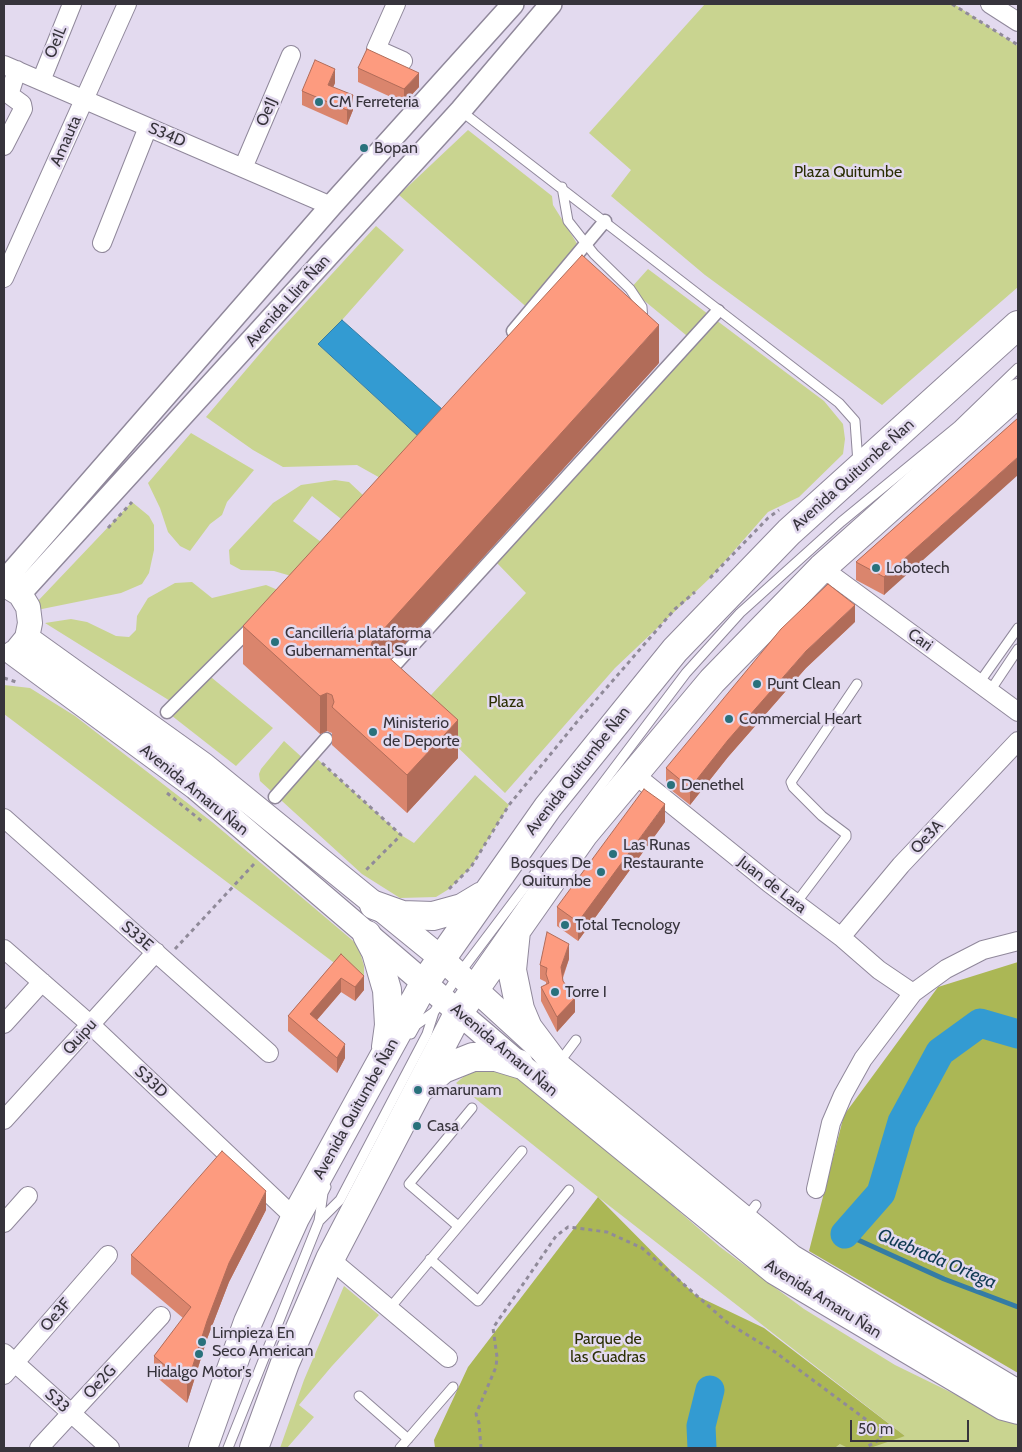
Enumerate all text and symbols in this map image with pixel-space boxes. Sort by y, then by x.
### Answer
street label: Oe1L [41,23,71,61]
place label: CM Ferreteria [329,92,419,112]
street label: Oe1J [252,95,282,129]
marker: CM Ferreteria [313,96,325,108]
street label: Amauta [46,113,86,169]
street label: S34D [145,119,189,151]
place label: Bopan [374,138,418,158]
marker: Bopan [358,142,370,154]
park label: Plaza Quitumbe [794,162,902,182]
street label: Avenida Llira Ñan [242,251,334,351]
street label: Avenida Quitumbe Ñan [788,415,918,535]
place label: Lobotech [886,558,950,578]
marker: Lobotech [870,562,882,574]
place label: Cancillería plataforma Gubernamental Sur [285,623,431,661]
street label: Cari [904,625,936,655]
marker: Cancillería plataforma Gubernamental Sur [269,636,281,648]
place label: Punt Clean [767,674,841,694]
marker: Punt Clean [751,678,763,690]
park label: Plaza [488,692,524,712]
street label: Avenida Quitumbe Ñan [522,703,634,839]
place label: Commercial Heart [739,709,862,729]
place label: Ministerio de Deporte [383,713,460,751]
marker: Commercial Heart [723,713,735,725]
marker: Ministerio de Deporte [367,726,379,738]
street label: Avenida Amaru Ñan [136,740,252,840]
place label: Denethel [681,775,744,795]
marker: Denethel [665,779,677,791]
street label: Oe3A [907,816,947,858]
place label: Las Runas Restaurante [623,835,704,873]
marker: Las Runas Restaurante [607,848,619,860]
street label: Juan de Lara [734,852,810,918]
place label: Bosques De Quitumbe [511,853,591,891]
marker: Bosques De Quitumbe [595,866,607,878]
place label: Total Tecnology [575,915,680,935]
street label: S33E [117,917,157,955]
marker: Total Tecnology [559,919,571,931]
place label: Torre I [565,982,607,1002]
marker: Torre I [549,986,561,998]
street label: Avenida Amaru Ñan [446,1000,562,1100]
street label: Quipu [59,1015,101,1059]
street label: Avenida Quitumbe Ñan [309,1035,403,1183]
street label: S33D [130,1062,172,1102]
place label: amarunam [428,1080,501,1100]
marker: amarunam [412,1084,424,1096]
place label: Casa [427,1116,459,1136]
marker: Casa [411,1120,423,1132]
water label: Quebrada Ortega [874,1224,1000,1294]
street label: Avenida Amaru Ñan [761,1255,885,1343]
street label: Oe3F [36,1295,76,1335]
place label: Limpieza En Seco American [212,1323,314,1361]
park label: Parque de las Cuadras [570,1329,646,1367]
marker: Limpieza En Seco American [196,1336,208,1348]
marker: Hidalgo Motor's [193,1348,205,1360]
street label: Oe2G [80,1361,120,1403]
place label: Hidalgo Motor's [146,1362,252,1382]
street label: S33 [41,1385,73,1417]
scale bar [852,1410,971,1442]
text: 50 m [858,1420,893,1438]

